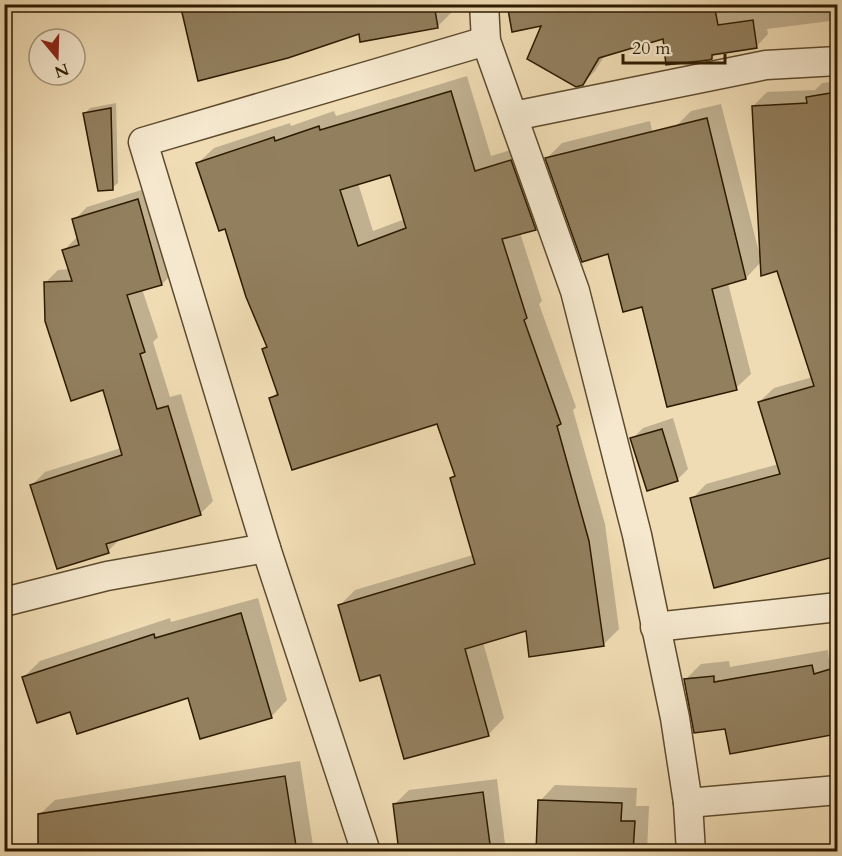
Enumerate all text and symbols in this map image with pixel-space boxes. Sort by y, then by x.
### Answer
north arrow [27,27,87,87]
scale bar [623,27,725,65]
text: 20 m [632,36,671,61]
text: N [51,58,72,83]

